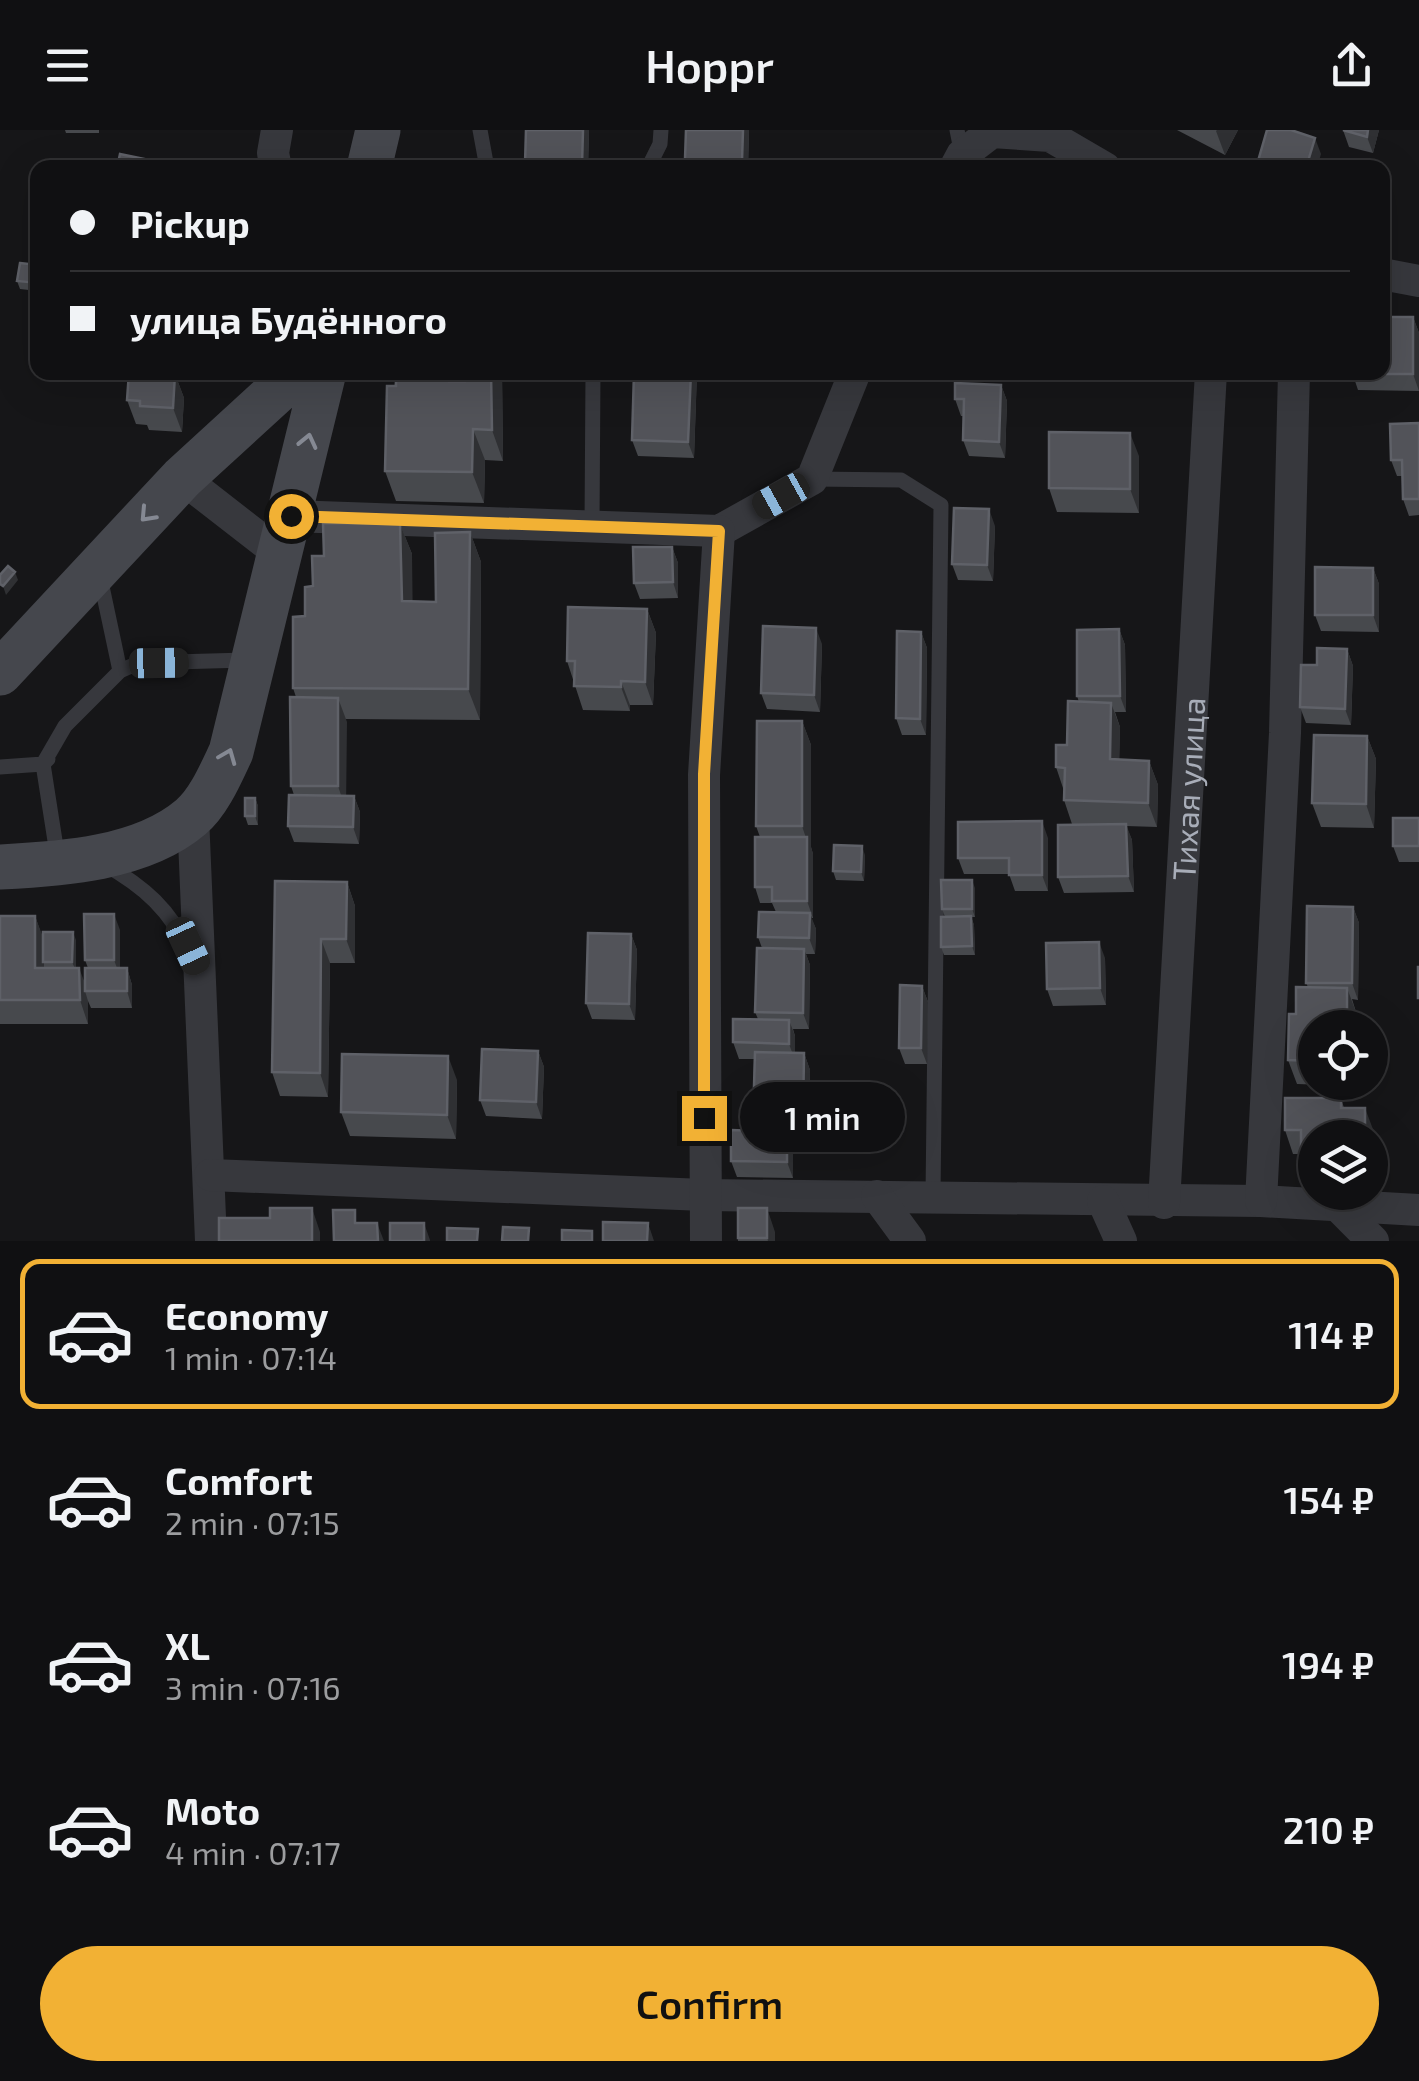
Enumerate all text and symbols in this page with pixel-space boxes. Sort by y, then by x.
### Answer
icon: menu [40,38,95,93]
text: Hoppr [645,38,774,92]
icon: share [1324,38,1379,93]
text: Pickup [130,200,250,246]
text: улица Будённого [130,296,447,342]
one-way arrow [296,433,317,450]
car [747,468,815,524]
route start [269,494,314,539]
one-way arrow [141,504,159,522]
car [129,647,189,679]
street label: Тихая улица [1163,696,1212,881]
one-way arrow [216,748,236,766]
car [162,912,214,980]
map controls [1298,1010,1388,1210]
button: locate [1298,1010,1388,1100]
callout: 1 min [739,1083,904,1153]
route end [682,1096,727,1141]
text: 1 min [785,1098,860,1136]
button: layers [1298,1120,1388,1210]
icon: car [45,1289,135,1379]
text: Economy [165,1292,329,1338]
text: 114 ₽ [1288,1311,1374,1357]
text: 1 min · 07:14 [165,1338,337,1376]
icon: car [45,1454,135,1544]
text: Comfort [165,1457,313,1503]
text: 154 ₽ [1283,1476,1374,1522]
text: 2 min · 07:15 [165,1503,340,1541]
icon: car [45,1619,135,1709]
text: XL [165,1622,210,1668]
text: 194 ₽ [1282,1641,1374,1687]
text: 3 min · 07:16 [165,1668,341,1706]
icon: car [45,1784,135,1874]
text: Moto [165,1787,260,1833]
text: 210 ₽ [1283,1806,1374,1852]
text: 4 min · 07:17 [165,1833,341,1871]
button: Confirm [40,1946,1379,2061]

